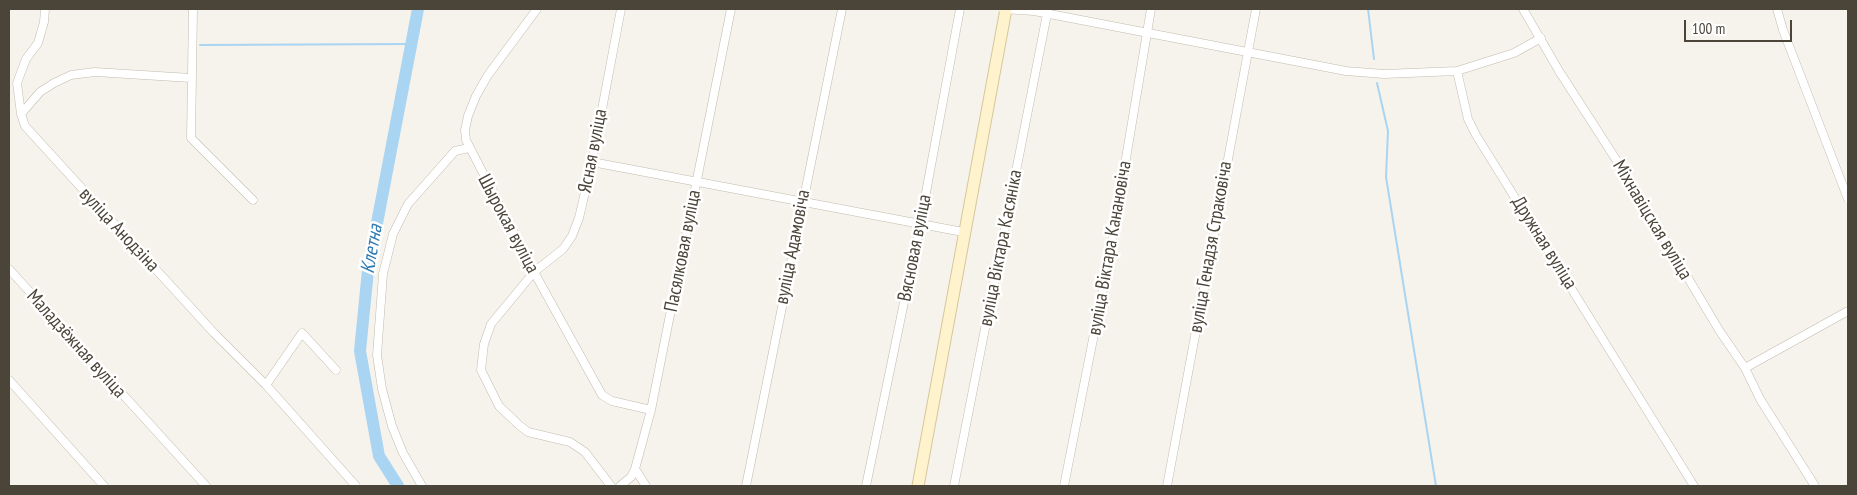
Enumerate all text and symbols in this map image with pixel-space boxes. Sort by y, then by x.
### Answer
scale bar [1687,10,1794,42]
text: 100 m [1692,19,1725,38]
street label: Ясная вуліца [574,107,612,195]
street label: Міхнавіцская вуліца [1607,156,1697,284]
street label: вуліца Віктара Канановіча [1083,159,1137,337]
street label: вуліца Генадзя Страковіча [1185,160,1237,334]
street label: вуліца Віктара Касяніка [975,168,1027,328]
street label: Шырокая вуліца [472,171,544,277]
street label: вуліца Анодзіна [74,183,164,277]
street label: Пасялковая вуліца [660,188,706,314]
street label: вуліца Адамовіча [771,188,815,306]
street label: Дружная вуліца [1506,192,1582,294]
street label: Вясновая вуліца [893,193,937,303]
water label: Клетна [356,223,388,275]
street label: Маладзёжная вуліца [21,285,131,403]

